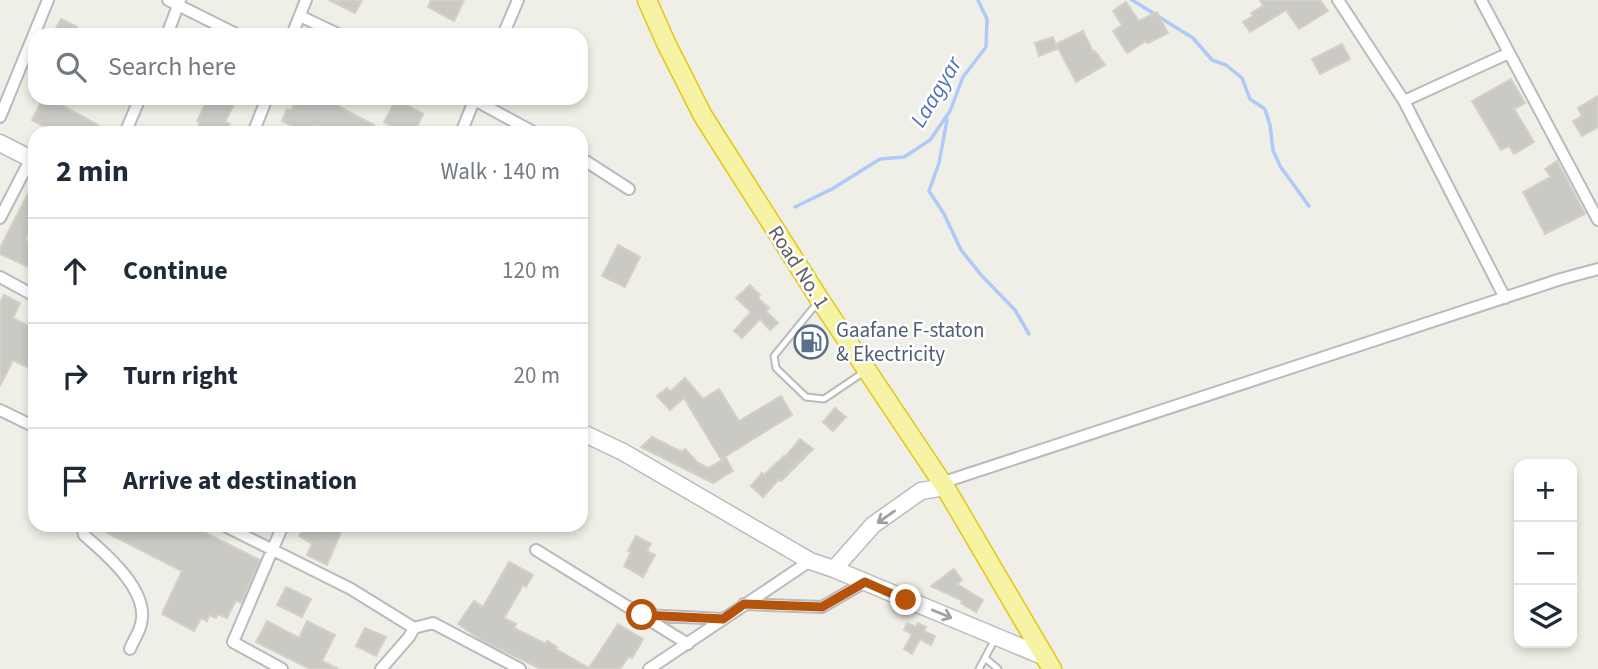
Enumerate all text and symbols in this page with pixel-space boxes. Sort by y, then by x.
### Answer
search box [28,28,588,105]
icon: search [52,48,90,86]
text: Search here [108,48,236,85]
water label: Laagyar [902,49,971,134]
text: 2 min [56,150,129,193]
text: Walk · 140 m [441,155,560,188]
street label: Road No. 1 [761,219,837,315]
icon: ahead [56,252,94,290]
text: Continue [123,252,228,289]
text: 120 m [502,254,560,287]
place label: Gaafane F-staton & Ekectricity [836,315,984,369]
fuel station icon: Gaafane F-staton & Ekectricity [792,323,830,361]
icon: right [56,357,94,395]
text: Turn right [123,357,238,394]
text: 20 m [513,359,560,392]
map controls [1514,459,1577,648]
button: + [1514,459,1577,522]
icon: arrive [56,462,94,500]
text: Arrive at destination [123,462,357,499]
one-way arrow [877,509,896,524]
button: − [1514,522,1577,585]
route end [890,584,921,615]
button: layers [1514,585,1577,648]
route start [626,599,657,630]
one-way arrow [930,609,952,622]

